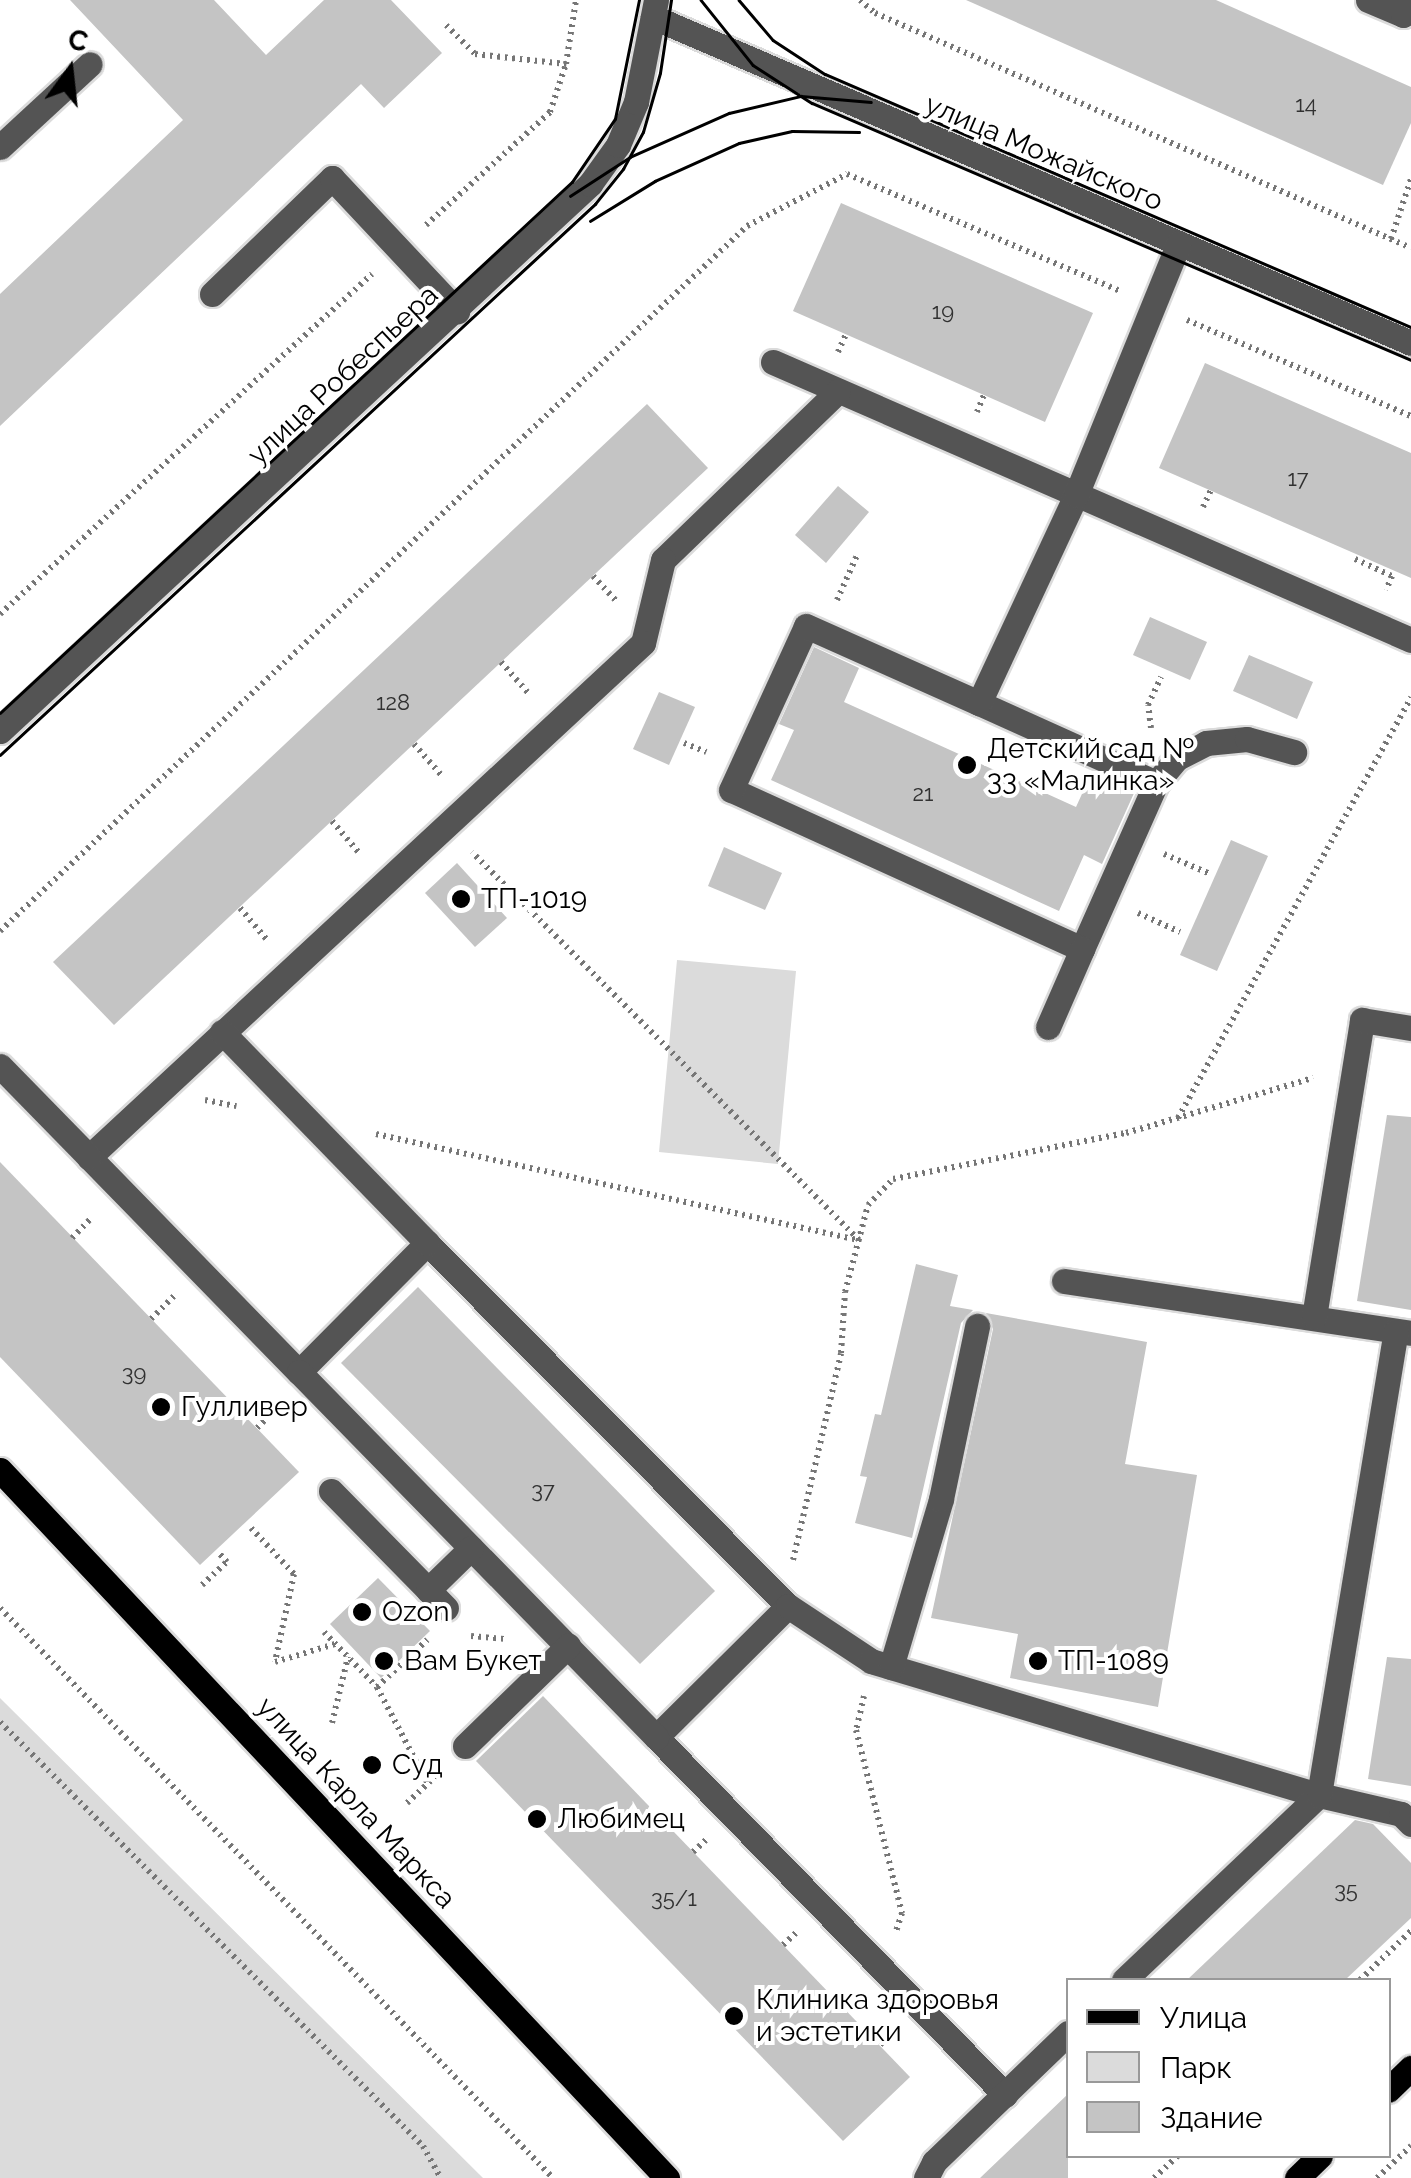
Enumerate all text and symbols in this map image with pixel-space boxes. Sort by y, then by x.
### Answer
north arrow [20,20,120,120]
text: С [64,22,91,59]
street label: улица Можайского [920,88,1168,218]
house number: 14 [1295,92,1317,118]
street label: улица Робеспьера [241,278,445,472]
house number: 19 [932,299,954,325]
house number: 17 [1287,466,1309,492]
house number: 128 [376,690,410,716]
place label: Детский сад № 33 «Малинка» [987,732,1194,798]
marker: Детский сад № 33 «Малинка» [956,754,978,776]
house number: 21 [913,781,933,807]
place label: ТП-1019 [481,882,587,916]
marker: ТП-1019 [450,888,472,910]
house number: 39 [122,1361,146,1387]
place label: Гулливер [181,1390,308,1424]
marker: Гулливер [150,1396,172,1418]
house number: 37 [531,1478,555,1504]
place label: Ozon [382,1595,449,1629]
marker: Ozon [351,1601,373,1623]
place label: Вам Букет [404,1644,542,1678]
place label: ТП-1089 [1058,1644,1169,1678]
marker: Вам Букет [373,1650,395,1672]
marker: ТП-1089 [1027,1650,1049,1672]
street label: улица Карла Маркса [249,1690,463,1916]
place label: Суд [392,1748,443,1782]
marker: Суд [361,1754,383,1776]
place label: Любимец [557,1802,685,1836]
marker: Любимец [526,1808,548,1830]
house number: 35 [1334,1878,1358,1904]
house number: 35/1 [651,1886,697,1912]
legend [1066,1978,1391,2158]
place label: Клиника здоровья и эстетики [756,1983,999,2049]
text: Улица [1160,2000,1247,2035]
marker: Клиника здоровья и эстетики [721,2003,747,2029]
text: Парк [1160,2050,1232,2085]
text: Здание [1160,2100,1263,2135]

